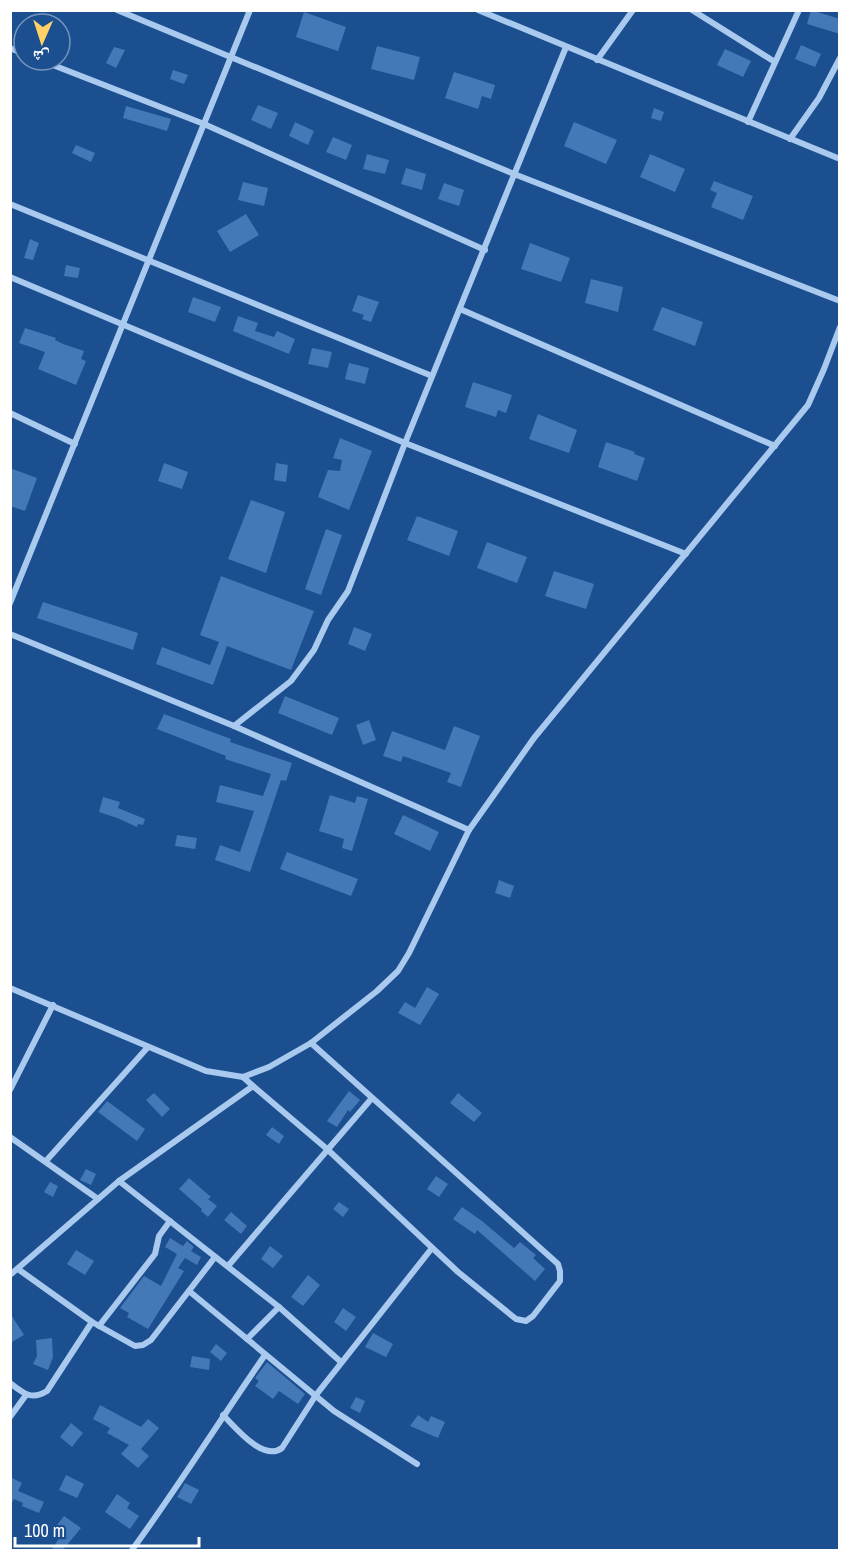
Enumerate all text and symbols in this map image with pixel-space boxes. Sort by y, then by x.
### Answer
north arrow [12,12,72,72]
text: ش [32,46,50,68]
scale bar [15,1510,200,1548]
text: 100 m [24,1518,65,1543]

